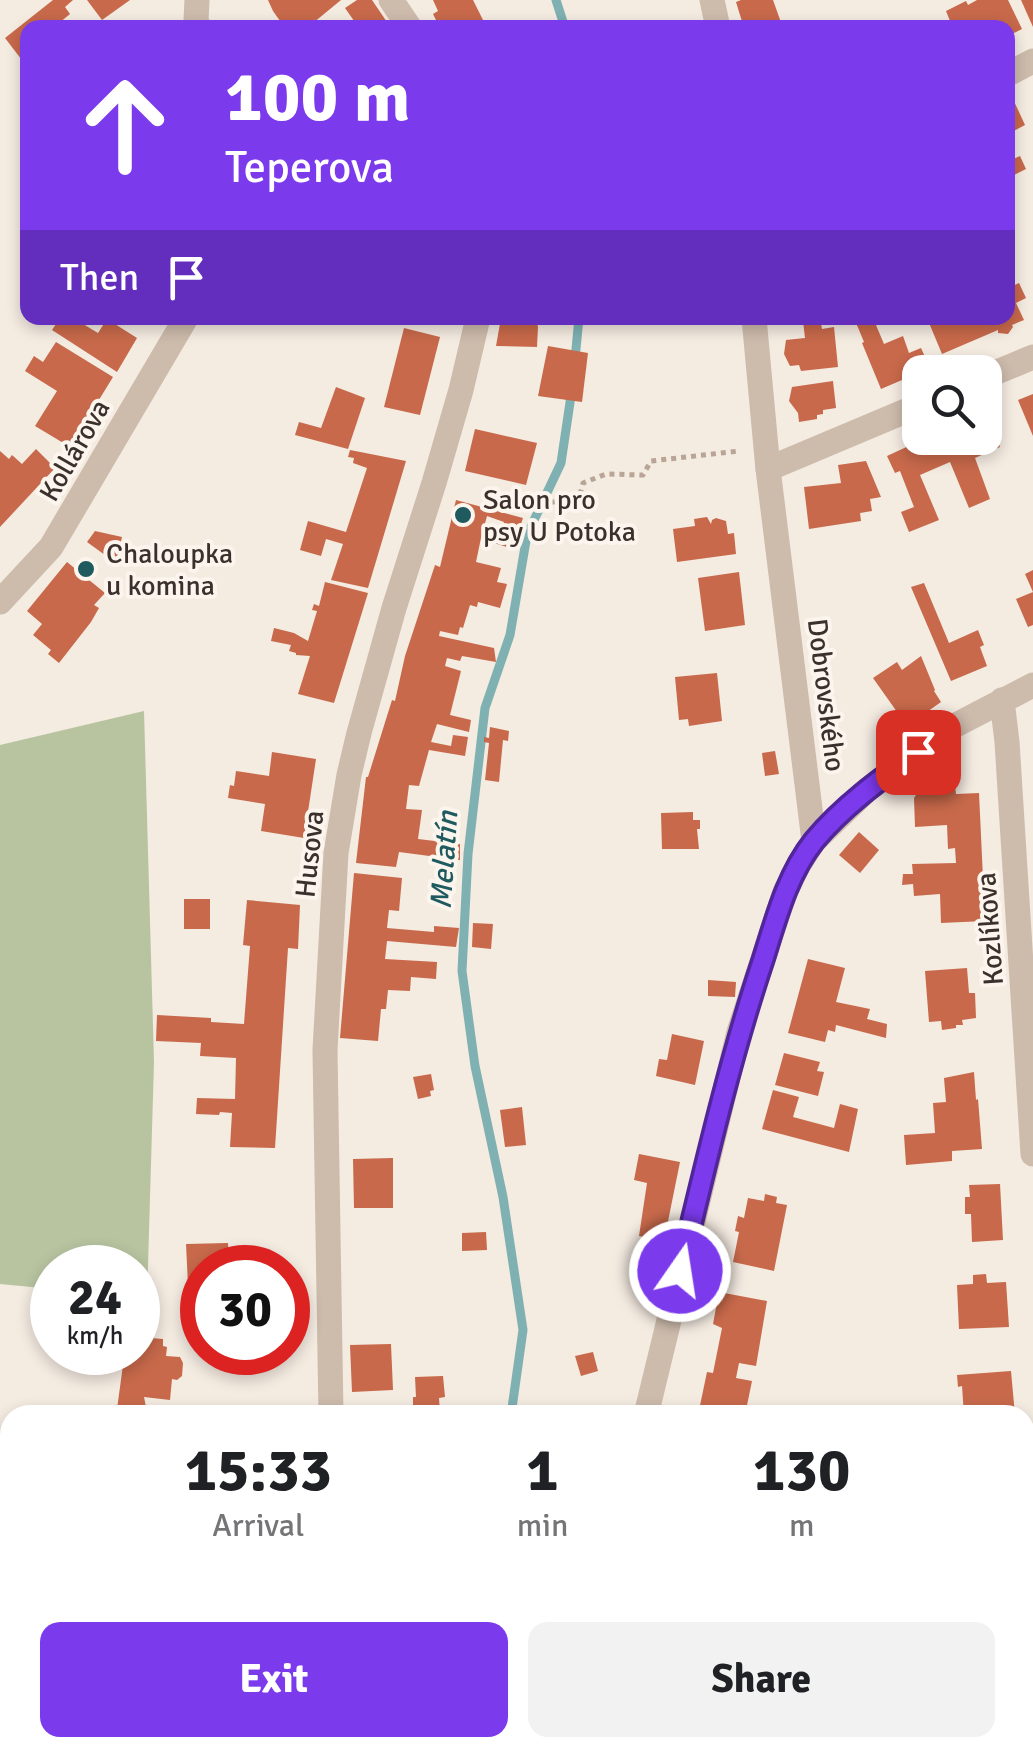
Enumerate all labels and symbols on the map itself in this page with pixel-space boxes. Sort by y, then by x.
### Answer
street label: Kollárova [32,393,118,508]
place label: Salon pro psy U Potoka [483,483,636,549]
marker: Salon pro psy U Potoka [452,504,474,526]
place label: Chaloupka u komina [106,537,233,603]
marker: Chaloupka u komina [75,558,97,580]
street label: Dobrovského [800,617,852,774]
pin [876,710,961,795]
water label: Melatín [423,808,466,910]
street label: Husova [289,809,331,899]
street label: Kozlíkova [969,871,1011,987]
position arrow [628,1219,732,1323]
speed limit sign: 30 [180,1245,310,1375]

